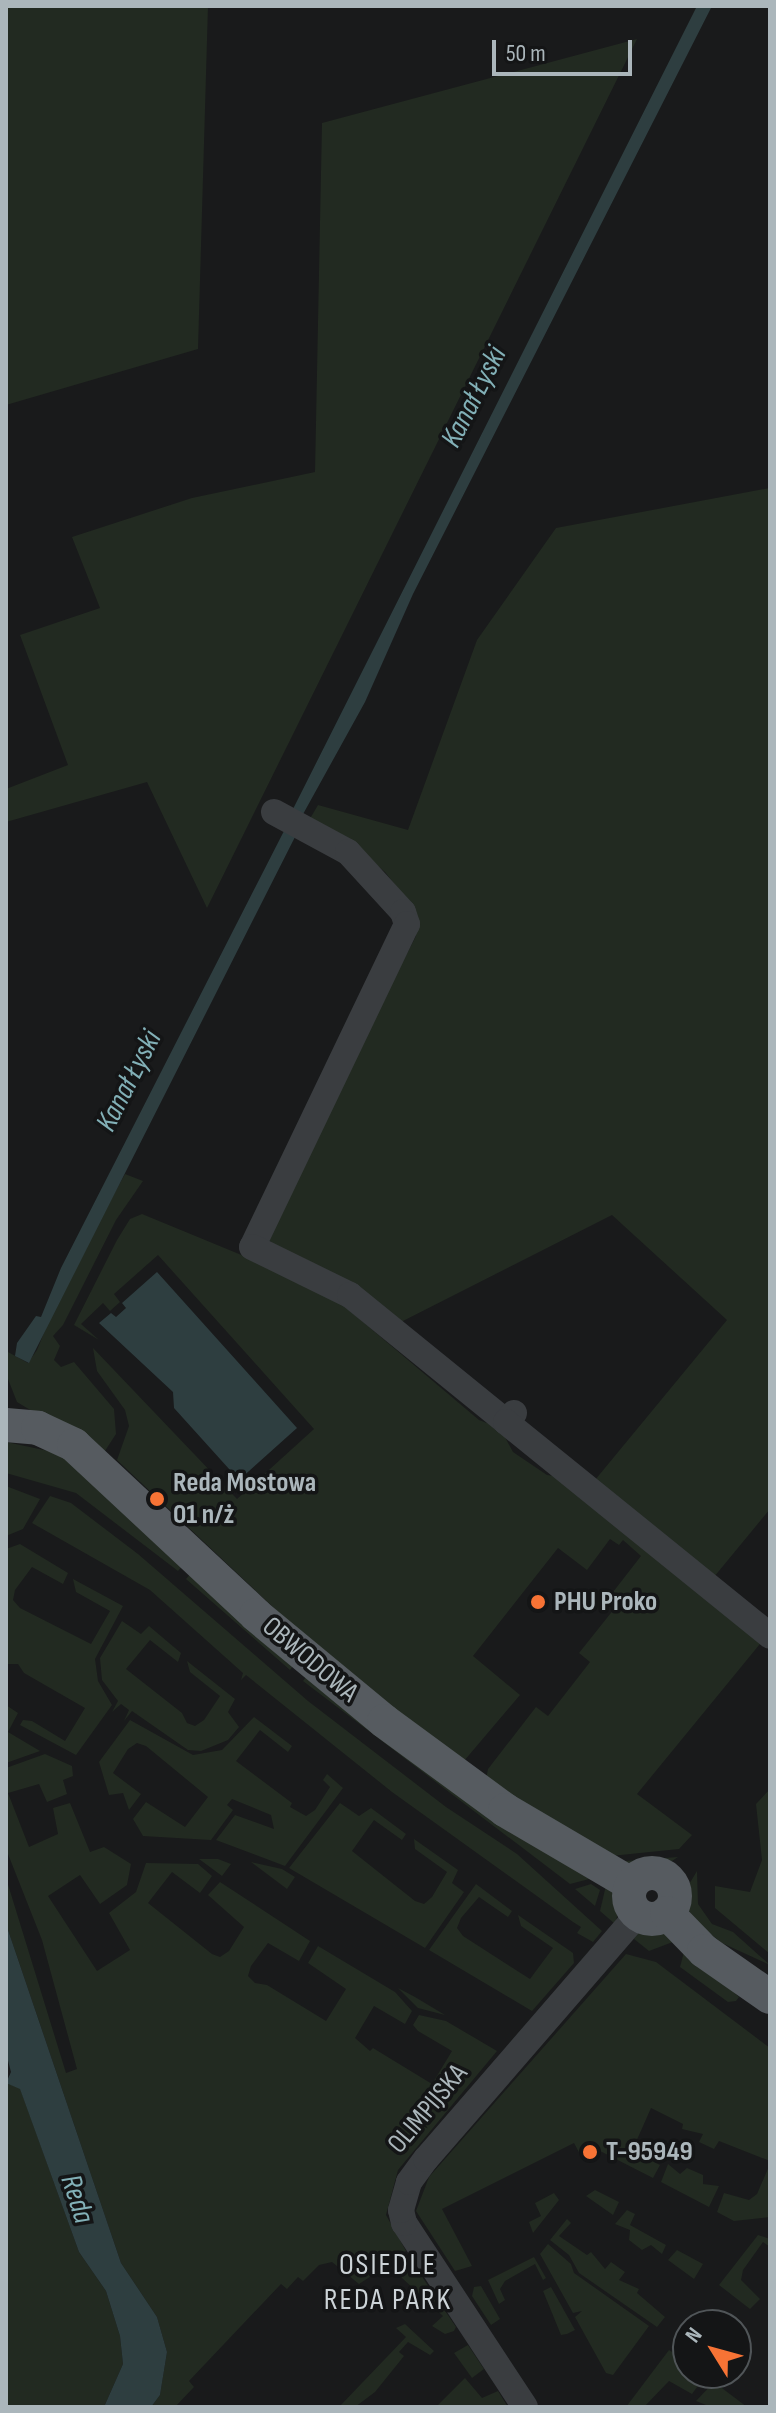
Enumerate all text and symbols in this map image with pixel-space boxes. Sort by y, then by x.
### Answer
scale bar [496,24,636,74]
text: 50 m [506,39,546,68]
water label: Kanał Łyski [433,340,515,454]
water label: Kanał Łyski [88,1024,170,1138]
place label: Reda Mostowa 01 n/ż [173,1466,316,1532]
marker: Reda Mostowa 01 n/ż [148,1490,166,1508]
place label: PHU Proko [554,1585,657,1619]
marker: PHU Proko [529,1593,547,1611]
street label: OBWODOWA [255,1610,365,1710]
street label: OLIMPIJSKA [381,2057,475,2161]
place label: T-95949 [606,2135,693,2169]
marker: T-95949 [581,2143,599,2161]
water label: Reda [52,2170,102,2228]
district label: OSIEDLE REDA PARK [324,2247,452,2318]
north arrow [672,2309,752,2389]
text: N [680,2323,708,2348]

